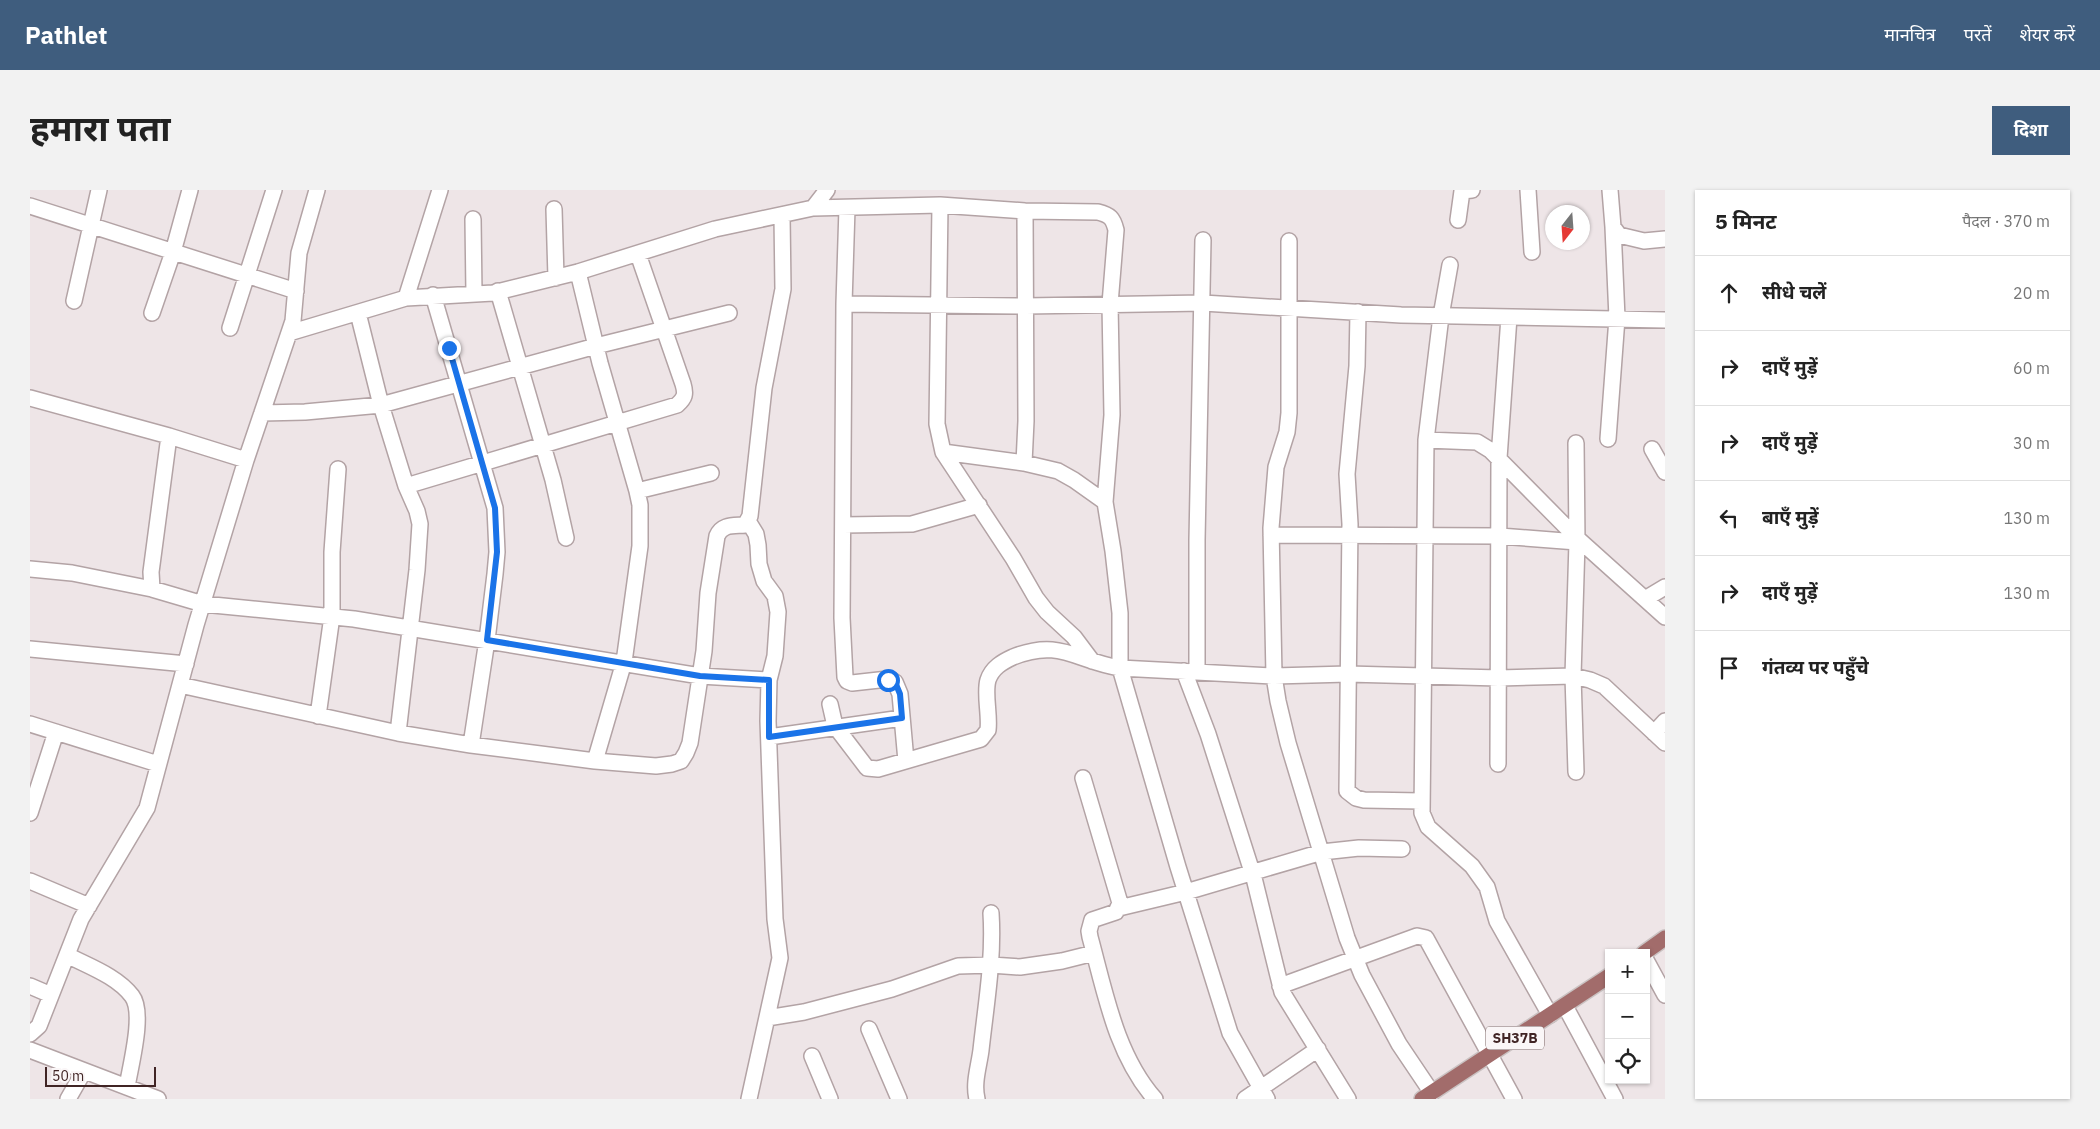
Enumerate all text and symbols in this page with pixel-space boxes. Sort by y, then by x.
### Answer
text: Pathlet [25,19,107,51]
text: मानचित्र [1884,23,1936,46]
text: परतें [1964,23,1992,46]
text: शेयर करें [2020,23,2075,46]
text: हमारा पता [30,105,170,151]
button: दिशा [1992,106,2070,155]
north arrow [1545,205,1590,250]
text: 5 मिनट [1715,207,1777,235]
text: पैदल · 370 m [1962,211,2050,231]
icon: ahead [1715,279,1743,307]
text: सीधे चलें [1762,280,1826,304]
text: 20 m [2013,283,2050,303]
route end [438,337,461,360]
icon: right [1715,354,1743,382]
text: दाएँ मुड़ें [1762,355,1818,379]
text: 60 m [2013,358,2050,378]
icon: right [1715,429,1743,457]
text: दाएँ मुड़ें [1762,430,1818,454]
text: 30 m [2013,433,2050,453]
icon: left [1715,504,1743,532]
text: बाएँ मुड़ें [1762,505,1819,529]
text: 130 m [2003,508,2050,528]
icon: right [1715,579,1743,607]
text: दाएँ मुड़ें [1762,580,1818,604]
text: 130 m [2003,583,2050,603]
icon: arrive [1715,654,1743,682]
text: गंतव्य पर पहुँचे [1762,655,1869,679]
route start [877,669,900,692]
map controls [1605,949,1650,1084]
button: + [1605,949,1650,994]
button: − [1605,994,1650,1039]
road number: SH37B [1486,1026,1544,1050]
button: locate [1605,1039,1650,1084]
scale bar [45,1064,156,1087]
text: 50 m [52,1067,84,1085]

